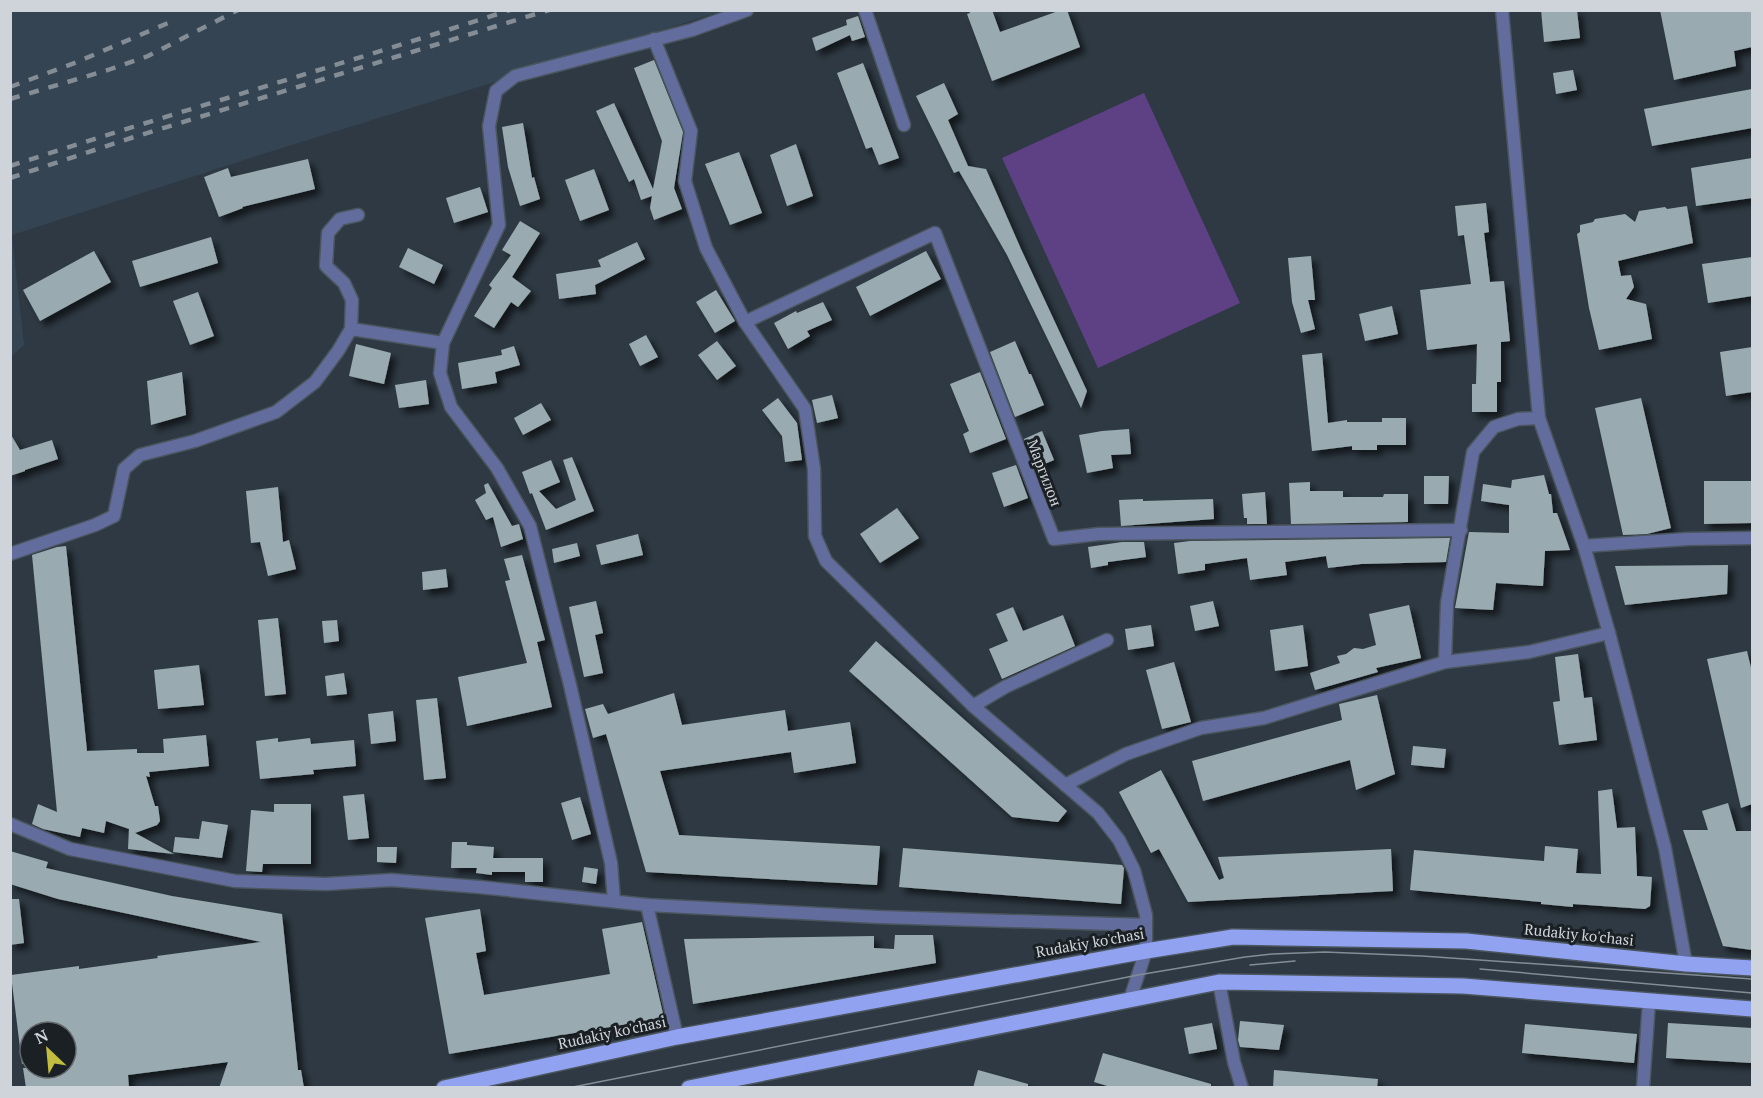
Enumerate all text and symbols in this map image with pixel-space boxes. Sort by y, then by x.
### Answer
street label: Маргилон [1023,436,1067,509]
street label: Rudakiy ko'chasi [1523,918,1635,950]
street label: Rudakiy ko'chasi [1034,923,1146,961]
street label: Rudakiy ko'chasi [556,1011,668,1053]
north arrow [18,1020,78,1080]
text: N [31,1024,52,1049]

